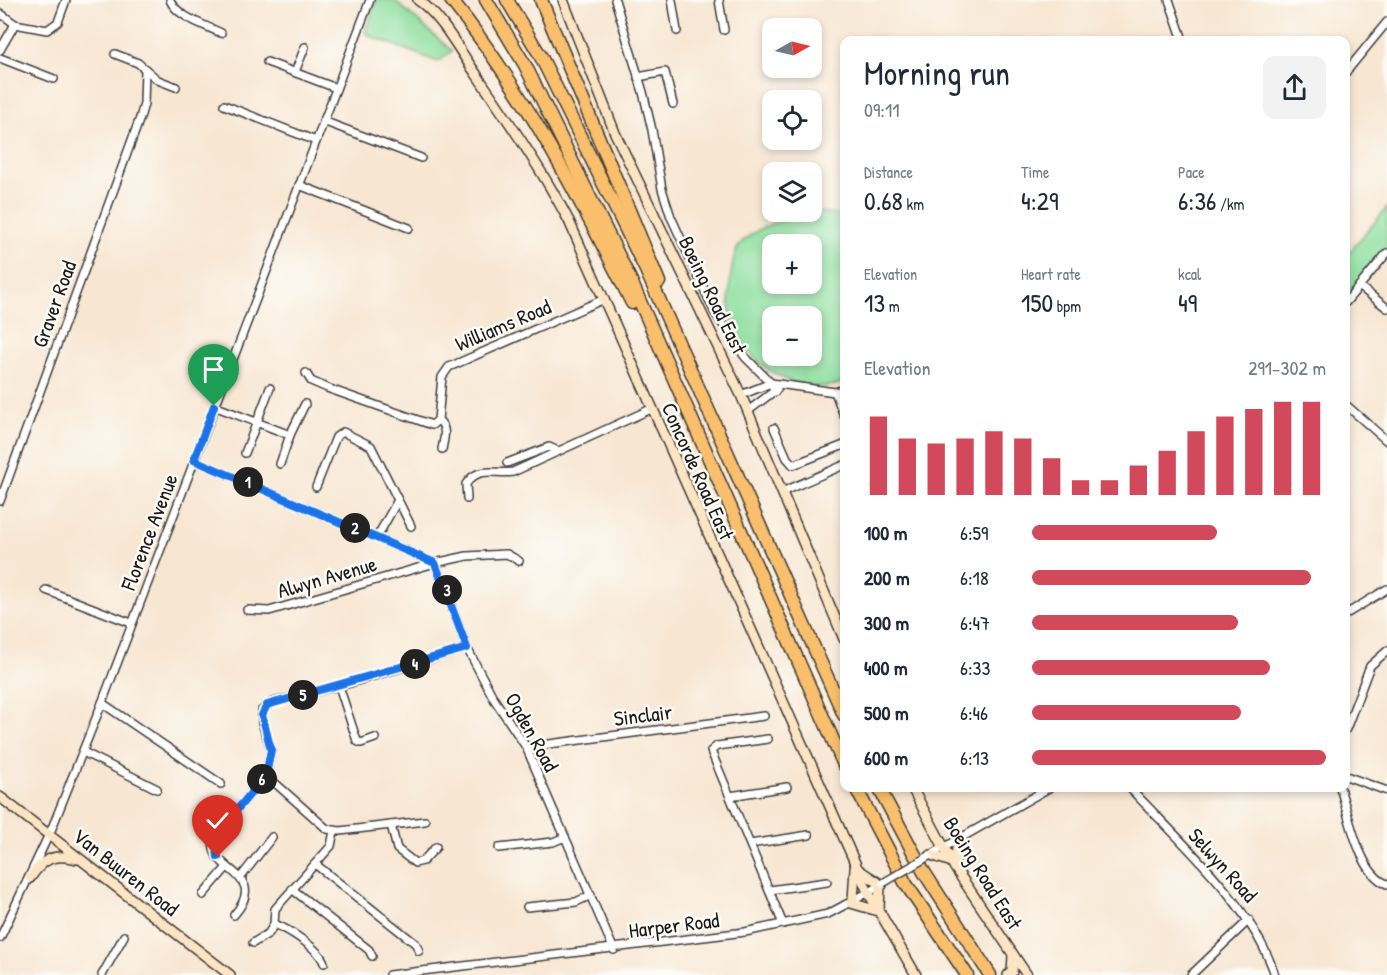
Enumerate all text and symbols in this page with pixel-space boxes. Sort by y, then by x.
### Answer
north arrow [762,18,822,78]
map controls [762,18,822,366]
text: Morning run [864,51,1010,95]
button: share [1263,56,1326,119]
button: locate [762,90,822,150]
text: 09:11 [864,96,899,123]
text: Distance [864,161,913,183]
text: Time [1021,161,1049,183]
text: Pace [1178,161,1205,183]
button: layers [762,162,822,222]
text: 0.68 [864,183,903,218]
text: 4:29 [1021,183,1059,218]
text: 6:36 [1178,183,1216,218]
text: km [903,193,924,215]
text: /km [1216,193,1244,215]
street label: Boeing Road East [672,231,754,360]
button: + [762,234,822,294]
street label: Graver Road [25,257,83,351]
text: Elevation [864,263,917,285]
text: Heart rate [1021,263,1081,285]
text: kcal [1178,263,1201,285]
text: 13 [864,285,885,320]
text: 150 [1021,285,1053,320]
text: 49 [1178,285,1197,320]
street label: Williams Road [451,292,555,358]
text: m [885,295,900,317]
text: bpm [1053,295,1081,317]
button: − [762,306,822,366]
pin [188,344,239,406]
icon: arrive [197,353,230,386]
text: Elevation [864,354,930,381]
text: 291–302 m [1248,354,1326,381]
street label: Concorde Road East [655,398,742,545]
pin: 1 [233,467,263,497]
street label: Florence Avenue [113,470,184,595]
text: 1 [245,471,251,493]
pin: 2 [340,513,370,543]
text: 2 [351,517,359,539]
text: 100 m [864,519,907,546]
text: 6:59 [960,519,988,546]
street label: Alwyn Avenue [274,549,380,605]
text: 200 m [864,564,909,591]
text: 6:18 [960,564,989,591]
pin: 3 [432,575,462,605]
text: 3 [443,579,451,601]
text: 300 m [864,609,909,636]
text: 6:47 [960,609,990,636]
pin: 4 [400,649,430,679]
text: 4 [412,653,418,675]
text: 400 m [864,654,908,681]
text: 6:33 [960,654,991,681]
pin: 5 [288,680,318,710]
text: 5 [300,684,306,706]
street label: Ogden Road [498,687,566,777]
street label: Sinclair [612,697,674,733]
text: 500 m [864,699,909,726]
text: 6:46 [960,699,988,726]
text: 600 m [864,744,908,771]
text: 6:13 [960,744,989,771]
pin: 6 [247,764,277,794]
text: 6 [259,768,265,790]
pin [192,795,243,857]
icon: check [201,804,234,837]
street label: Boeing Road East [937,811,1030,936]
street label: Van Buuren Road [67,821,185,923]
street label: Selwyn Road [1182,822,1264,908]
street label: Harper Road [627,905,721,945]

